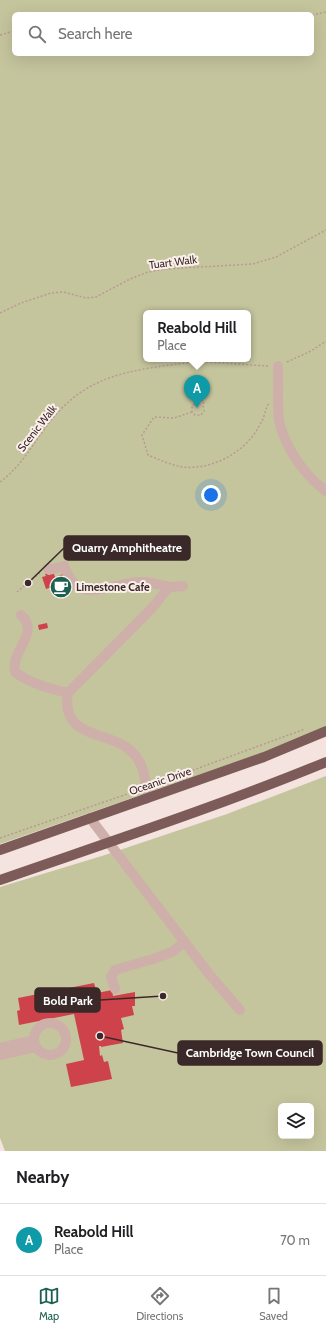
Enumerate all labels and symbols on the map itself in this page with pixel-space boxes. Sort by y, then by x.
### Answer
street label: Tuart Walk [148,252,198,272]
pin: A [184,375,210,408]
street label: Scenic Walk [14,402,60,454]
your location [201,485,221,505]
callout: Quarry Amphitheatre [64,536,190,560]
text: Quarry Amphitheatre [72,540,182,555]
cafe icon: Limestone Cafe [48,574,74,600]
place label: Limestone Cafe [76,580,150,594]
street label: Oceanic Drive [127,764,193,798]
callout: Bold Park [35,988,100,1012]
text: Bold Park [43,993,93,1008]
callout: Cambridge Town Council [178,1041,322,1065]
text: Cambridge Town Council [186,1045,314,1060]

